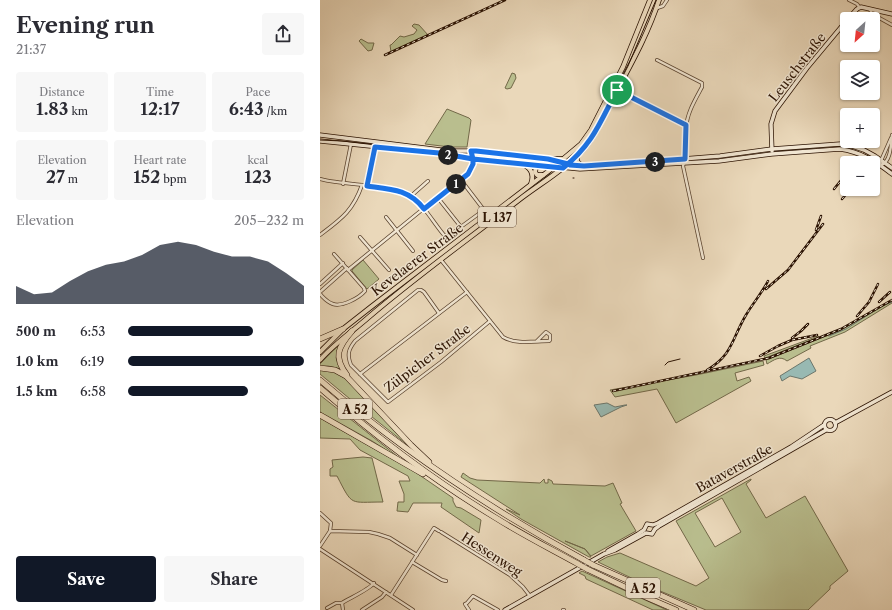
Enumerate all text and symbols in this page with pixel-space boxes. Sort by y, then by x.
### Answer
text: Evening run [16,12,155,39]
north arrow [840,12,880,52]
map controls [840,12,880,196]
button: share [262,13,304,55]
street label: Leuschstraße [765,29,829,105]
text: 21:37 [16,41,46,57]
button: layers [840,60,880,100]
pin [600,73,634,107]
icon: arrive [606,79,628,101]
text: Distance [39,85,85,99]
text: Time [146,85,174,99]
text: Pace [246,85,270,99]
text: 1.83 [36,99,68,119]
text: 12:17 [140,99,180,119]
text: 6:43 [229,99,264,119]
text: km [68,104,88,118]
text: /km [264,104,287,118]
button: + [840,108,880,148]
pin: 2 [438,145,458,165]
text: 2 [445,148,451,162]
pin: 3 [645,152,665,172]
text: Elevation [37,153,87,167]
text: Heart rate [133,153,187,167]
text: kcal [248,153,268,167]
text: 3 [652,155,658,169]
button: − [840,156,880,196]
text: 27 [46,167,65,187]
text: 152 [133,167,160,187]
text: 123 [244,167,272,187]
text: m [65,172,78,186]
text: bpm [160,172,187,186]
pin: 1 [446,174,466,194]
text: 1 [454,177,458,191]
road number: L 137 [478,207,516,227]
text: Elevation [16,212,74,228]
text: 205–232 m [234,212,304,228]
street label: Kevelaerer Straße [368,219,466,299]
street label: Zülpicher Straße [381,320,473,396]
text: 500 m [16,323,56,339]
text: 6:53 [80,323,105,339]
text: 1.0 km [16,353,58,369]
text: 6:19 [80,353,104,369]
text: 1.5 km [16,383,57,399]
text: 6:58 [80,383,106,399]
road number: A 52 [338,399,372,419]
street label: Bataverstraße [693,440,775,496]
street label: Hessenweg [459,528,525,580]
button: Save [16,556,156,602]
button: Share [164,556,304,602]
road number: A 52 [626,578,660,598]

